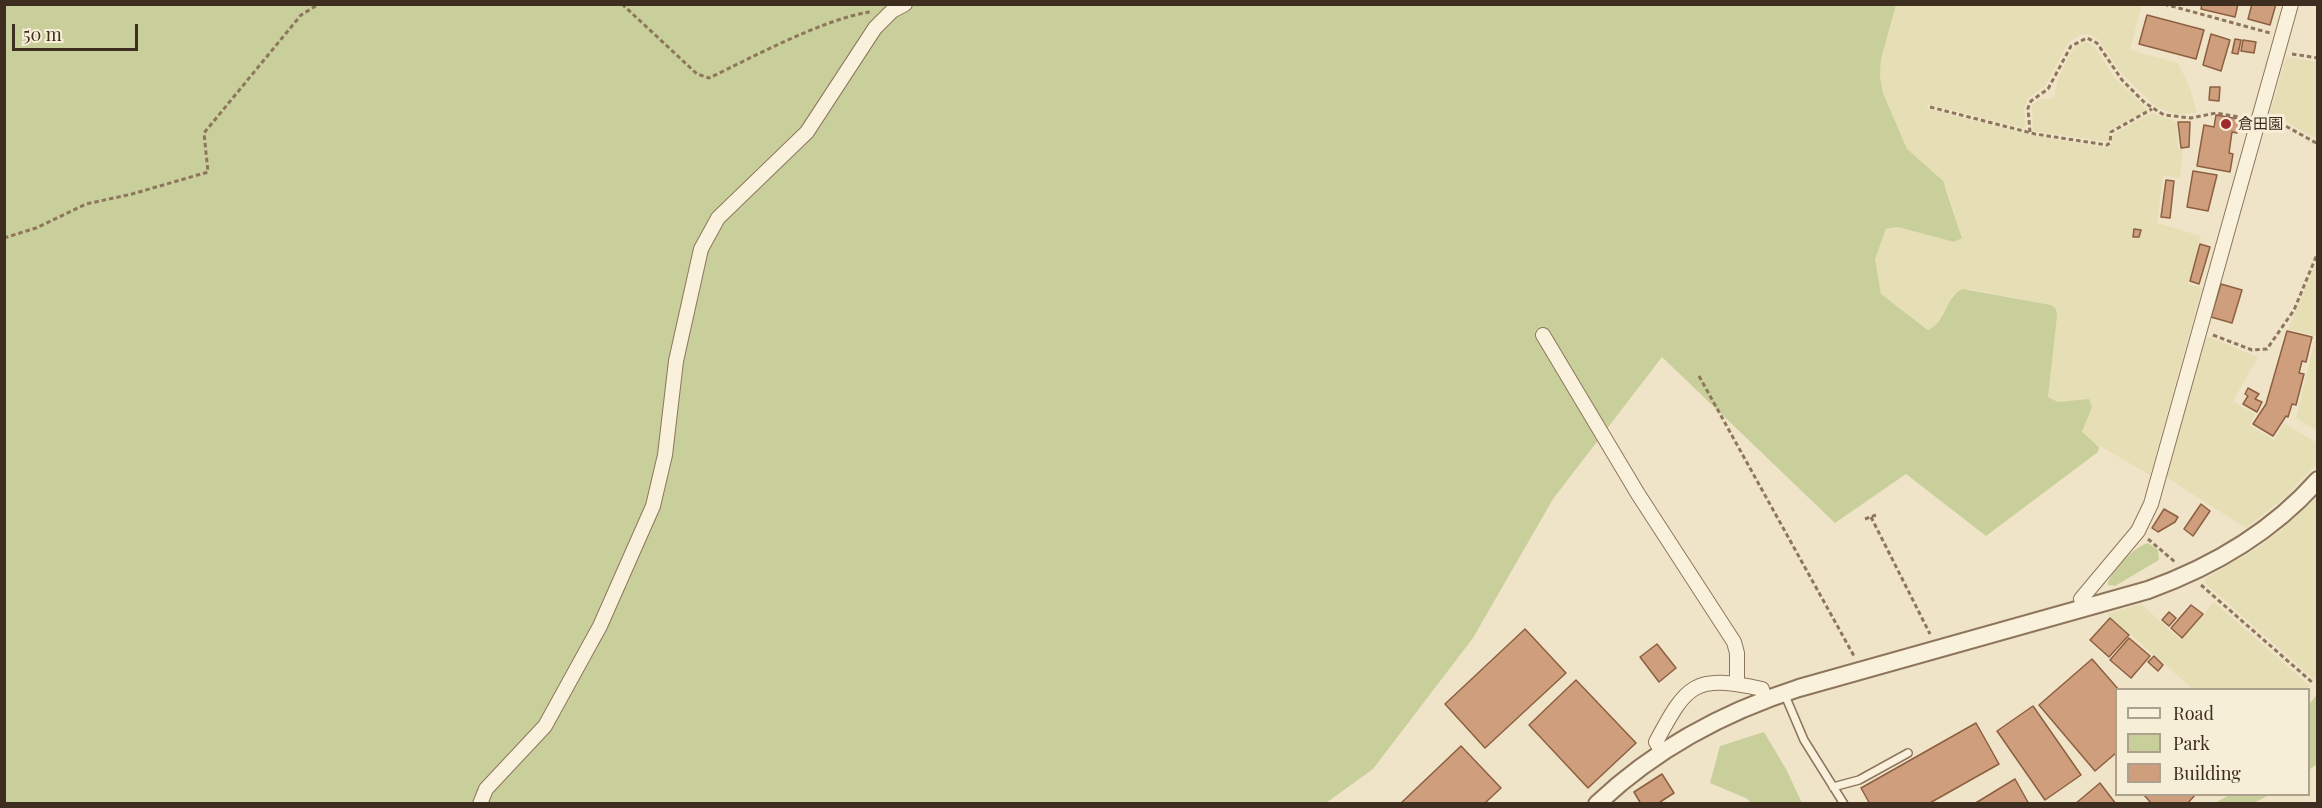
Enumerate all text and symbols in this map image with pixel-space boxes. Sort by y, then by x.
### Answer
scale bar [15,12,141,50]
text: 50 m [23,22,62,46]
place label: 倉田園 [2238,115,2283,133]
marker: 倉田園 [2219,117,2233,131]
legend [2115,688,2310,796]
text: Road [2173,701,2214,725]
text: Park [2173,731,2210,755]
text: Building [2173,761,2241,785]

